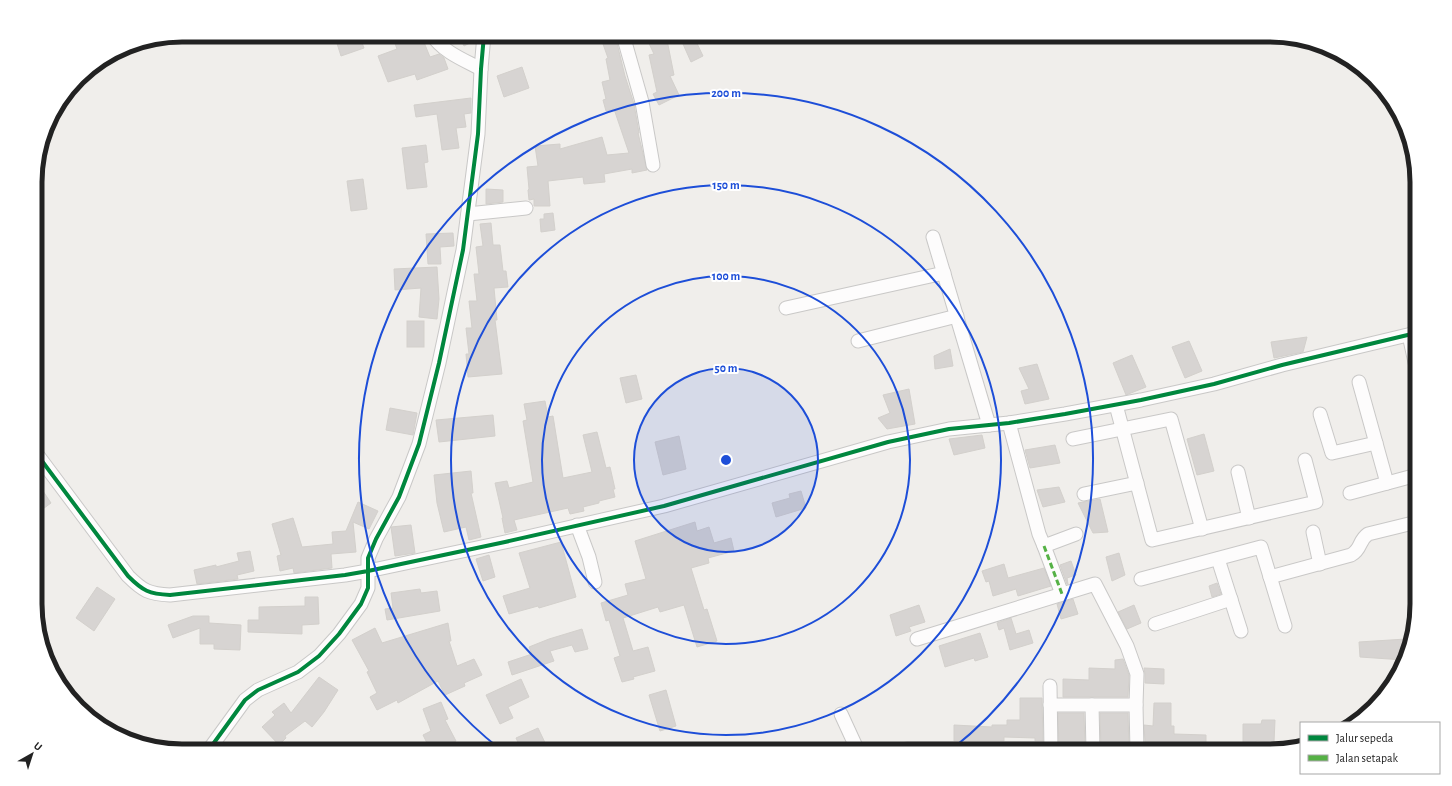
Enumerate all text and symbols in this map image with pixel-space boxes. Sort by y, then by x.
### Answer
text: 200 m [711,87,741,99]
text: 150 m [712,179,740,191]
text: 100 m [712,270,740,282]
text: 50 m [715,362,738,374]
centre of rings [719,453,733,467]
legend [1300,722,1440,774]
text: Jalur sepeda [1336,732,1394,744]
north arrow [12,734,52,774]
text: U [32,740,44,753]
text: Jalan setapak [1336,752,1399,764]

